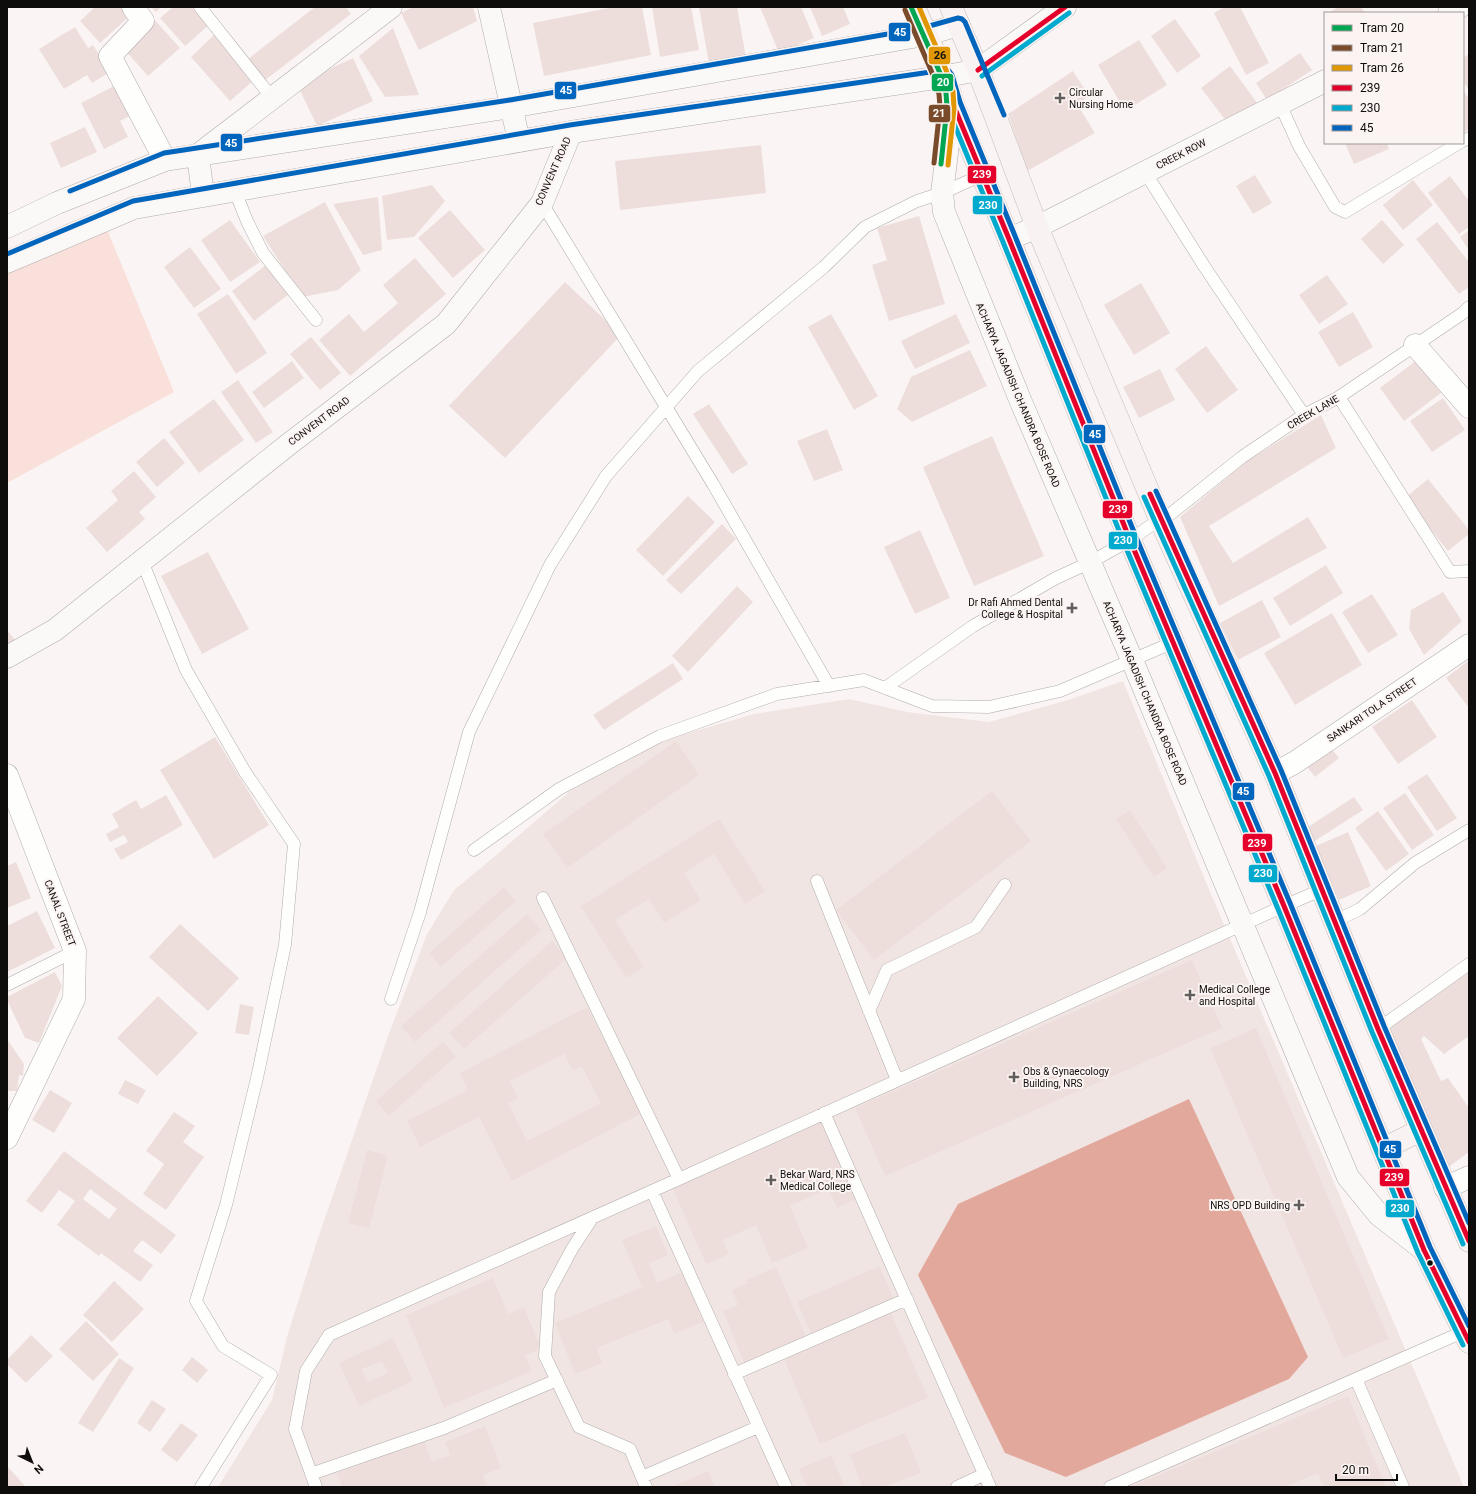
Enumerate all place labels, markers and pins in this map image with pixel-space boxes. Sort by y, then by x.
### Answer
place label: Circular Nursing Home [1069,87,1133,110]
marker: Circular Nursing Home [1054,92,1066,104]
place label: Dr Rafi Ahmed Dental College & Hospital [968,597,1063,620]
marker: Dr Rafi Ahmed Dental College & Hospital [1066,602,1078,614]
place label: Medical College and Hospital [1199,984,1270,1007]
marker: Medical College and Hospital [1184,989,1196,1001]
place label: Obs & Gynaecology Building, NRS [1023,1066,1109,1089]
marker: Obs & Gynaecology Building, NRS [1008,1071,1020,1083]
place label: Bekar Ward, NRS Medical College [780,1169,855,1192]
marker: Bekar Ward, NRS Medical College [765,1174,777,1186]
marker: NRS OPD Building [1293,1199,1305,1211]
place label: NRS OPD Building [1210,1200,1290,1211]
unlabelled marker [1425,1258,1435,1268]

